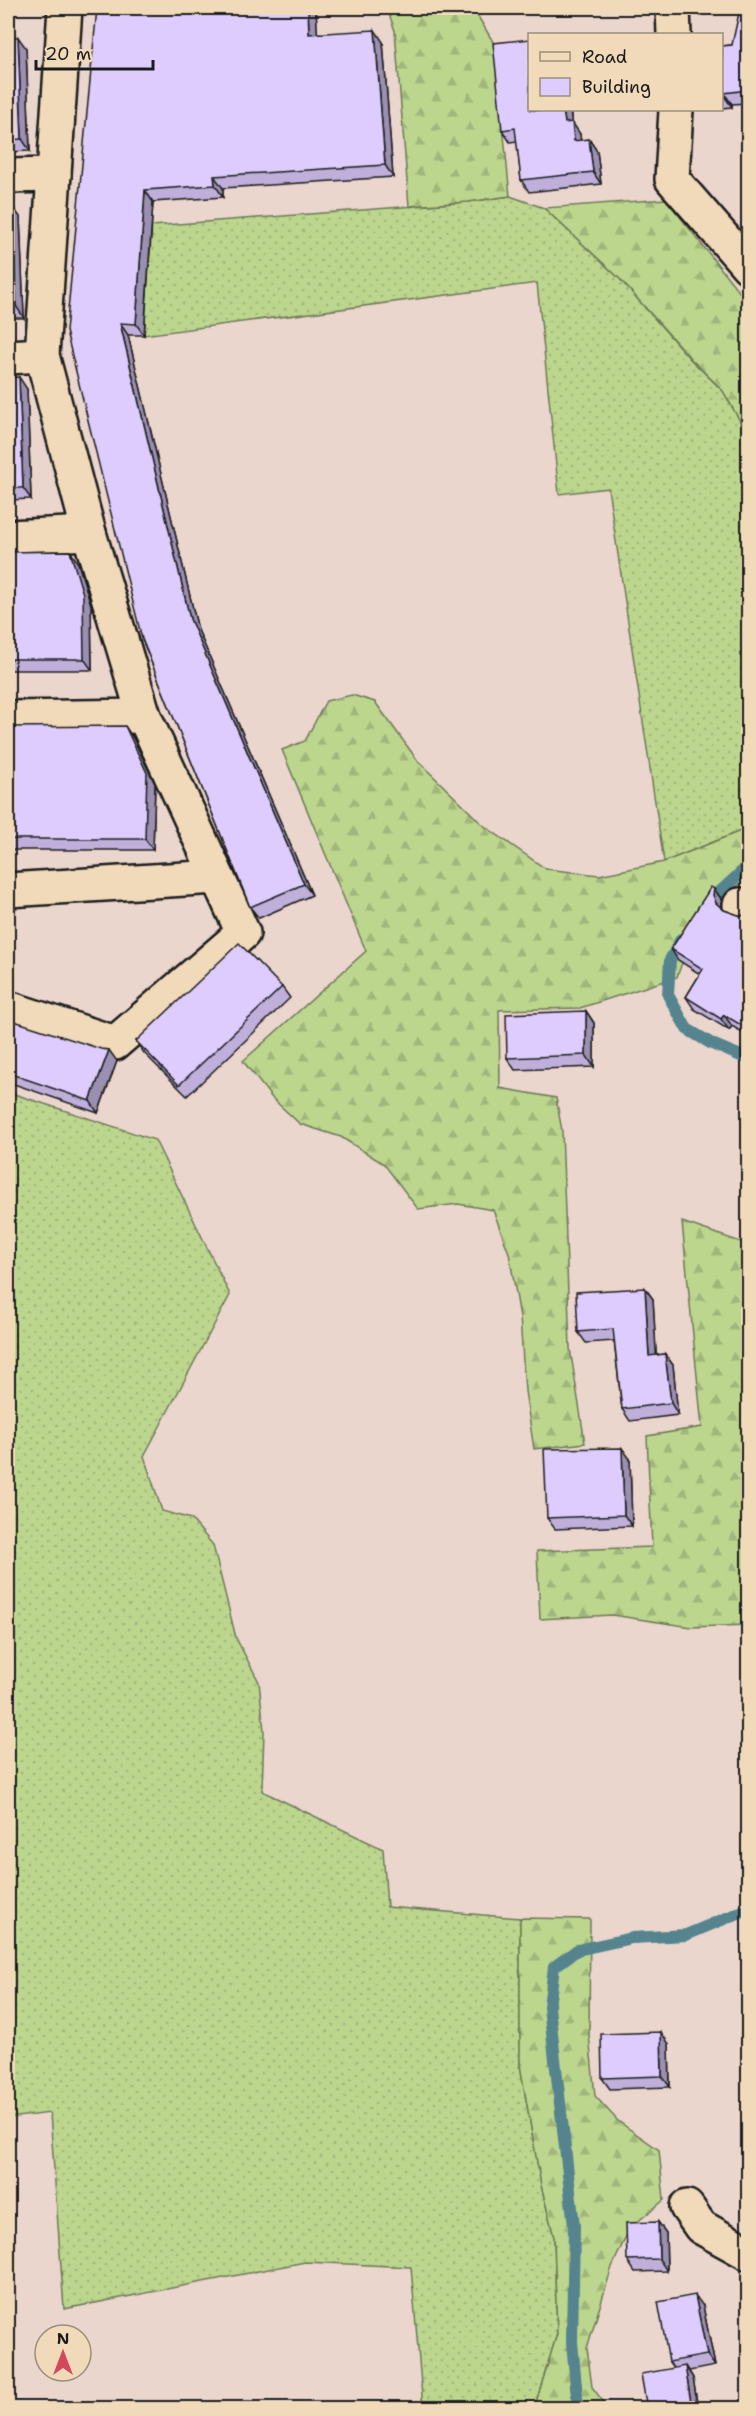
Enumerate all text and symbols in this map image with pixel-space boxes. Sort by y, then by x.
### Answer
scale bar [36,33,153,71]
legend [528,33,723,111]
text: 20 m [45,42,91,66]
text: Road [582,45,627,69]
text: Building [582,75,651,99]
north arrow [33,2323,93,2383]
text: N [57,2328,69,2349]

